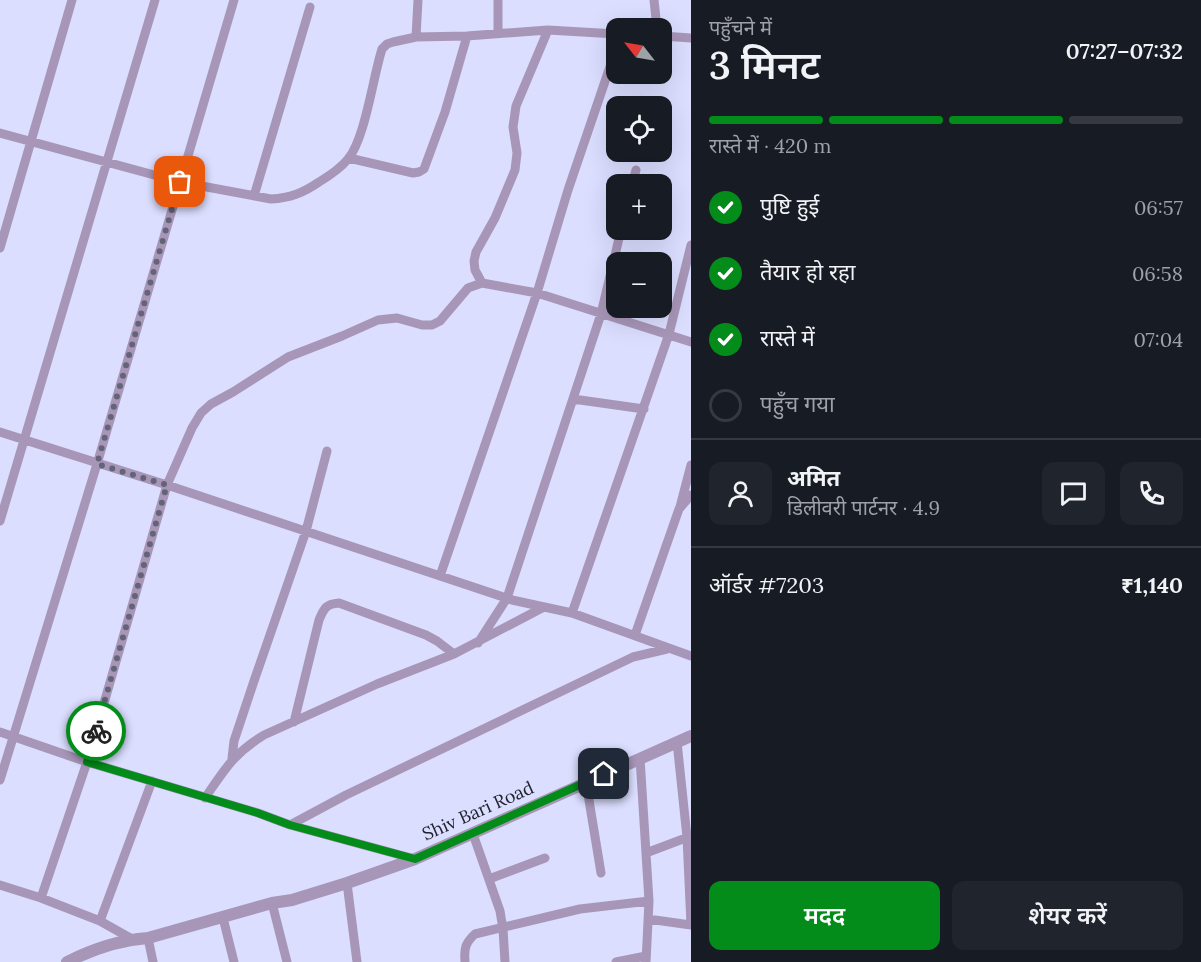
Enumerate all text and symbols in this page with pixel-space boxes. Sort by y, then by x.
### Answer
text: पहुँचने में [709,15,772,40]
north arrow [606,18,672,84]
map controls [606,18,672,318]
text: 07:27–07:32 [1066,37,1183,65]
text: 3 मिनट [709,40,820,90]
button: locate [606,96,672,162]
text: रास्ते में · 420 m [709,133,831,158]
pin [154,156,205,207]
icon: bag [163,165,196,198]
button: + [606,174,672,240]
icon: check [709,191,742,224]
text: पुष्टि हुई [760,192,819,220]
text: 06:57 [1134,195,1183,220]
button: − [606,252,672,318]
icon: check [709,257,742,290]
text: तैयार हो रहा [760,258,855,286]
text: 06:58 [1132,261,1183,286]
icon: check [709,323,742,356]
text: रास्ते में [760,324,815,352]
text: 07:04 [1134,327,1183,352]
text: पहुँच गया [760,390,835,418]
button: person [709,462,772,525]
button: chat [1042,462,1105,525]
button: phone [1120,462,1183,525]
text: अमित [787,464,840,492]
text: डिलीवरी पार्टनर · 4.9 [787,495,940,520]
text: ऑर्डर #7203 [709,571,824,599]
text: ₹1,140 [1121,571,1183,599]
courier [66,701,126,761]
icon: bike [80,715,113,748]
pin [578,748,629,799]
icon: home [587,757,620,790]
street label: Shiv Bari Road [418,776,537,845]
button: मदद [709,881,940,950]
button: शेयर करें [952,881,1183,950]

